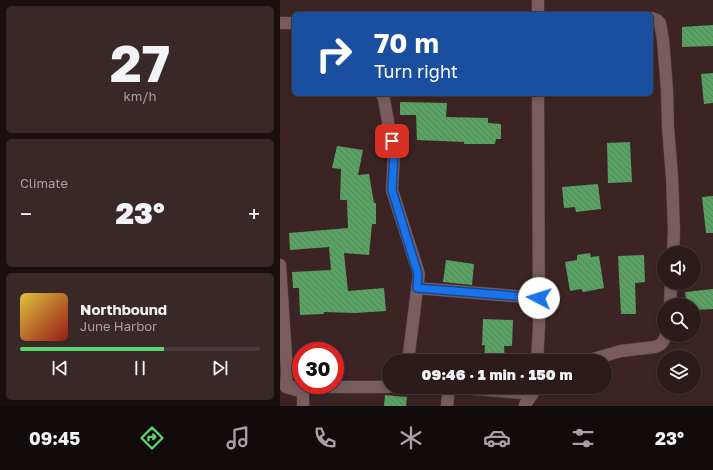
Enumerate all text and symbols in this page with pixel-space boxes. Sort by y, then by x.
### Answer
text: 70 m [374,26,439,59]
icon: right [308,28,360,80]
text: 27 [110,31,170,93]
text: Turn right [374,60,458,82]
text: km/h [123,88,157,104]
pin [375,124,409,158]
icon: arrive [381,130,403,152]
text: Climate [20,175,68,191]
text: 23° [115,195,165,231]
text: − [20,200,32,227]
text: + [248,200,260,227]
map controls [657,246,701,394]
button: sound [657,246,701,290]
position arrow [518,277,560,319]
button: search [657,298,701,342]
text: Northbound [80,300,167,318]
text: June Harbor [80,318,157,334]
speed limit sign: 30 [292,342,344,394]
button: layers [657,350,701,394]
icon: previous [49,357,71,379]
icon: pause [129,357,151,379]
icon: next [209,357,231,379]
text: 09:46 · 1 min · 150 m [422,365,572,383]
icon: directions [138,424,166,452]
icon: music [224,424,252,452]
icon: phone [311,424,339,452]
icon: climate [397,424,425,452]
icon: car [483,424,511,452]
icon: filters [569,424,597,452]
text: 09:45 [29,427,80,449]
text: 23° [655,427,684,449]

